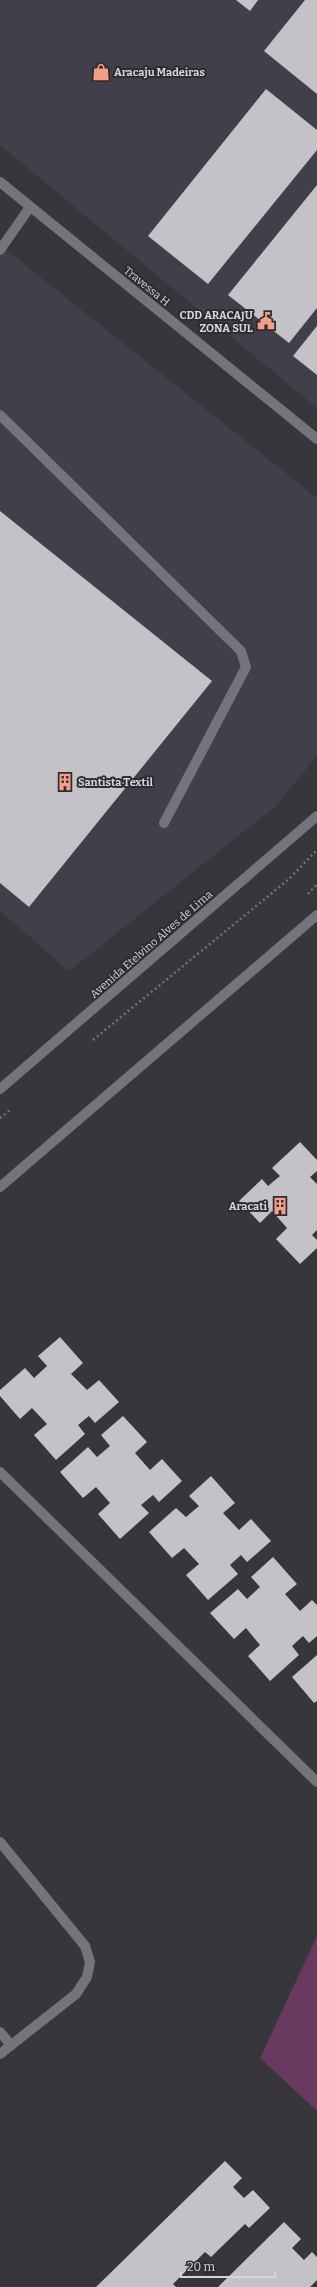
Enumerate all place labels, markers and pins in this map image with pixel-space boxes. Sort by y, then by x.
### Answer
shop icon: Aracaju Madeiras [91,62,111,82]
place label: Aracaju Madeiras [114,66,205,79]
place label: CDD ARACAJU ZONA SUL [180,309,253,335]
public building icon: CDD ARACAJU ZONA SUL [256,311,276,331]
building icon: Santista Textil [55,772,75,792]
place label: Santista Textil [78,776,153,789]
building icon: Aracati [270,1196,290,1216]
place label: Aracati [229,1200,267,1213]

